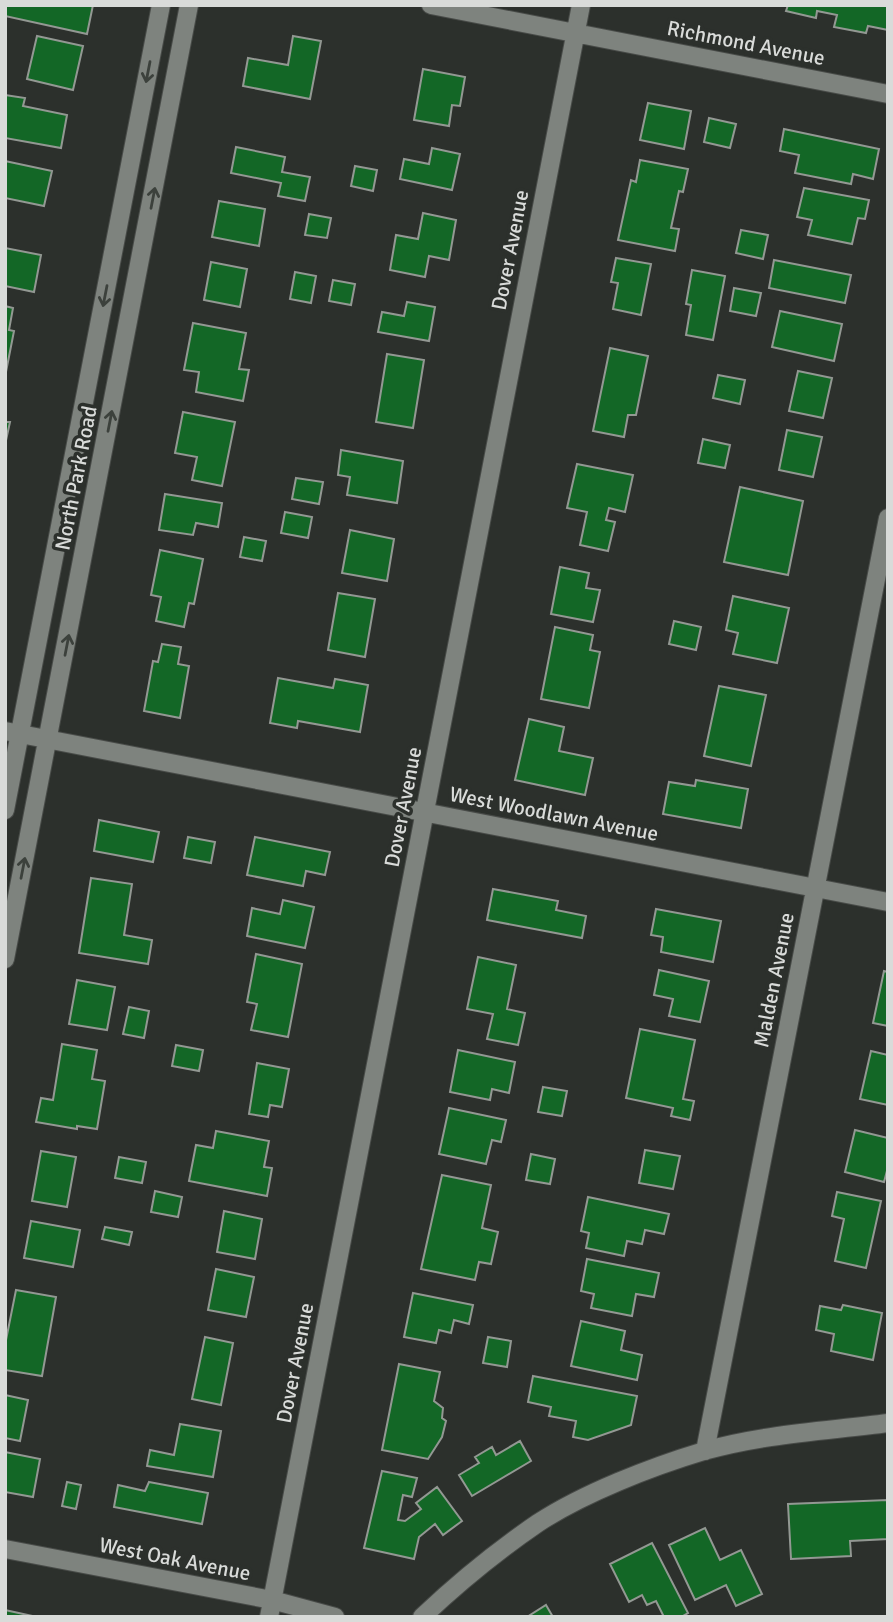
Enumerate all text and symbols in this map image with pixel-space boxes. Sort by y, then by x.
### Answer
street label: Richmond Avenue [665,15,827,71]
one-way arrow [140,60,154,83]
one-way arrow [146,187,160,210]
street label: Dover Avenue [486,188,534,312]
one-way arrow [97,284,111,307]
street label: North Park Road [49,404,103,552]
one-way arrow [104,410,117,433]
one-way arrow [61,634,74,657]
street label: Dover Avenue [379,745,427,869]
street label: West Woodlawn Avenue [447,781,661,847]
one-way arrow [17,857,31,880]
street label: Malden Avenue [748,910,800,1050]
street label: Dover Avenue [271,1301,319,1425]
street label: West Oak Avenue [97,1532,253,1586]

